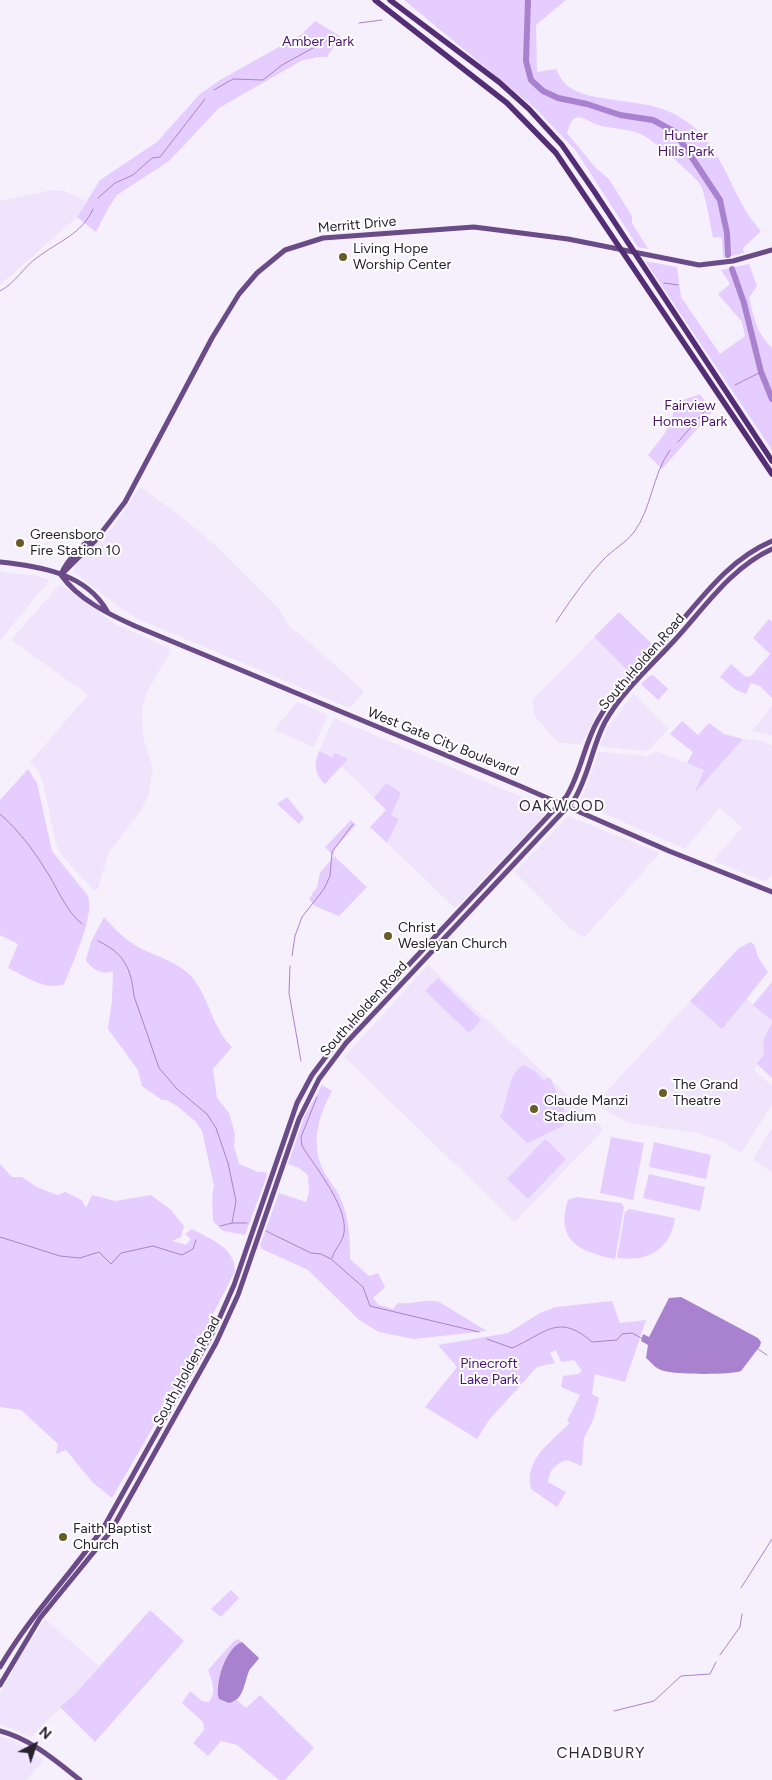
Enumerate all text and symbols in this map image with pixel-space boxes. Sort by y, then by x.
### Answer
park label: Amber Park [282,34,354,50]
park label: Hunter Hills Park [658,128,714,160]
street label: Merritt Drive [317,213,397,237]
place label: Living Hope Worship Center [353,241,451,274]
marker: Living Hope Worship Center [337,251,349,263]
park label: Fairview Homes Park [653,398,727,431]
place label: Greensboro Fire Station 10 [30,527,120,560]
marker: Greensboro Fire Station 10 [14,537,26,549]
street label: South Holden Road [596,610,688,714]
street label: West Gate City Boulevard [365,704,521,780]
district label: OAKWOOD [518,798,606,816]
place label: Christ Wesleyan Church [398,920,507,952]
marker: Christ Wesleyan Church [382,930,394,942]
street label: South Holden Road [317,958,411,1060]
place label: The Grand Theatre [673,1077,738,1110]
marker: The Grand Theatre [657,1087,669,1099]
place label: Claude Manzi Stadium [544,1093,628,1126]
marker: Claude Manzi Stadium [528,1103,540,1115]
street label: South Holden Road [150,1314,224,1428]
park label: Pinecroft Lake Park [460,1356,518,1388]
place label: Faith Baptist Church [73,1521,152,1554]
marker: Faith Baptist Church [57,1531,69,1543]
north arrow [10,1720,60,1770]
text: N [36,1723,55,1743]
district label: CHADBURY [556,1745,646,1763]

